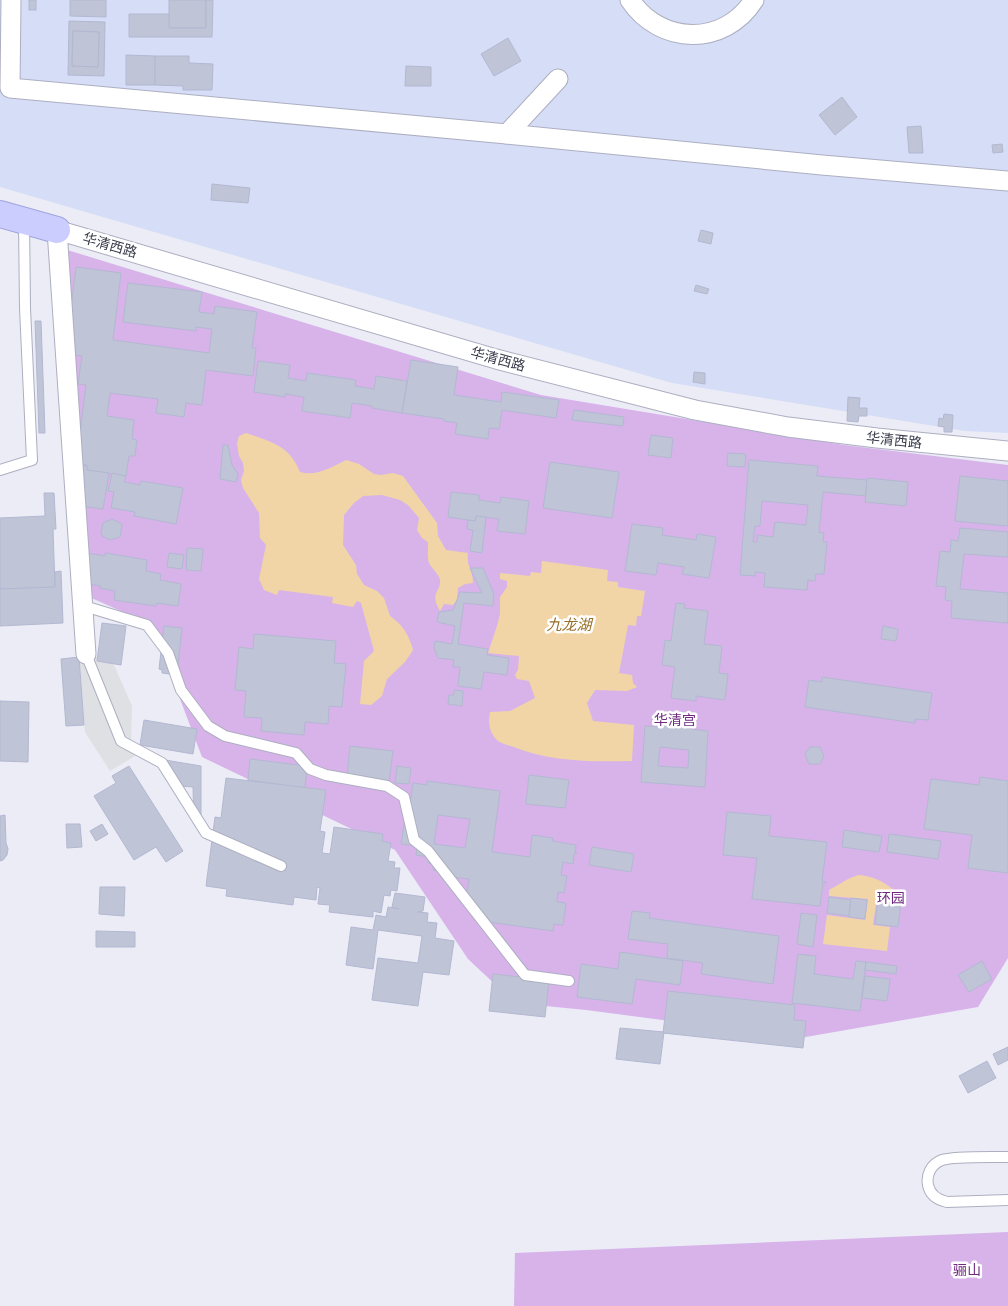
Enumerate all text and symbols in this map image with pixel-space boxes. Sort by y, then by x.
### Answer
street label: 华清西路 [81,229,139,261]
street label: 华清西路 [469,343,527,375]
street label: 华清西路 [865,428,923,452]
water label: 九龙湖 [546,615,593,634]
park label: 华清宫 [654,711,696,729]
park label: 环园 [877,889,905,907]
park label: 骊山 [953,1261,981,1279]

